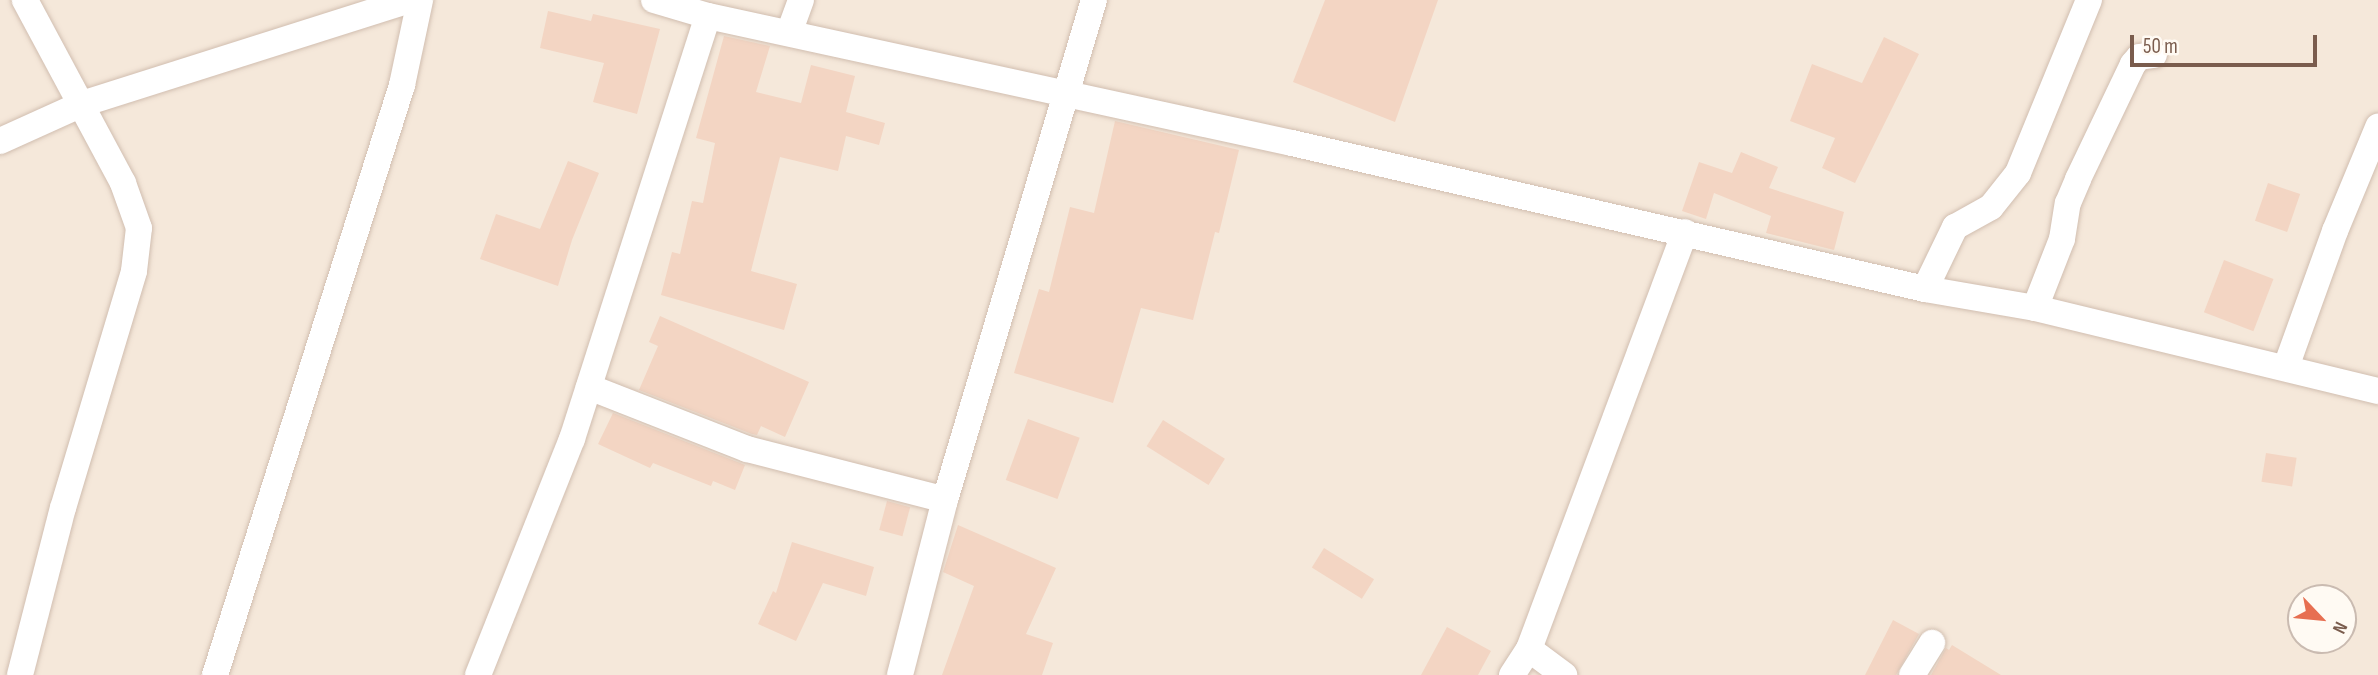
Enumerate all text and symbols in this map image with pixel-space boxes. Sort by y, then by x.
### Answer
scale bar [2133,21,2320,65]
text: 50 m [2143,34,2178,59]
north arrow [2287,584,2357,654]
text: N [2327,618,2352,637]

